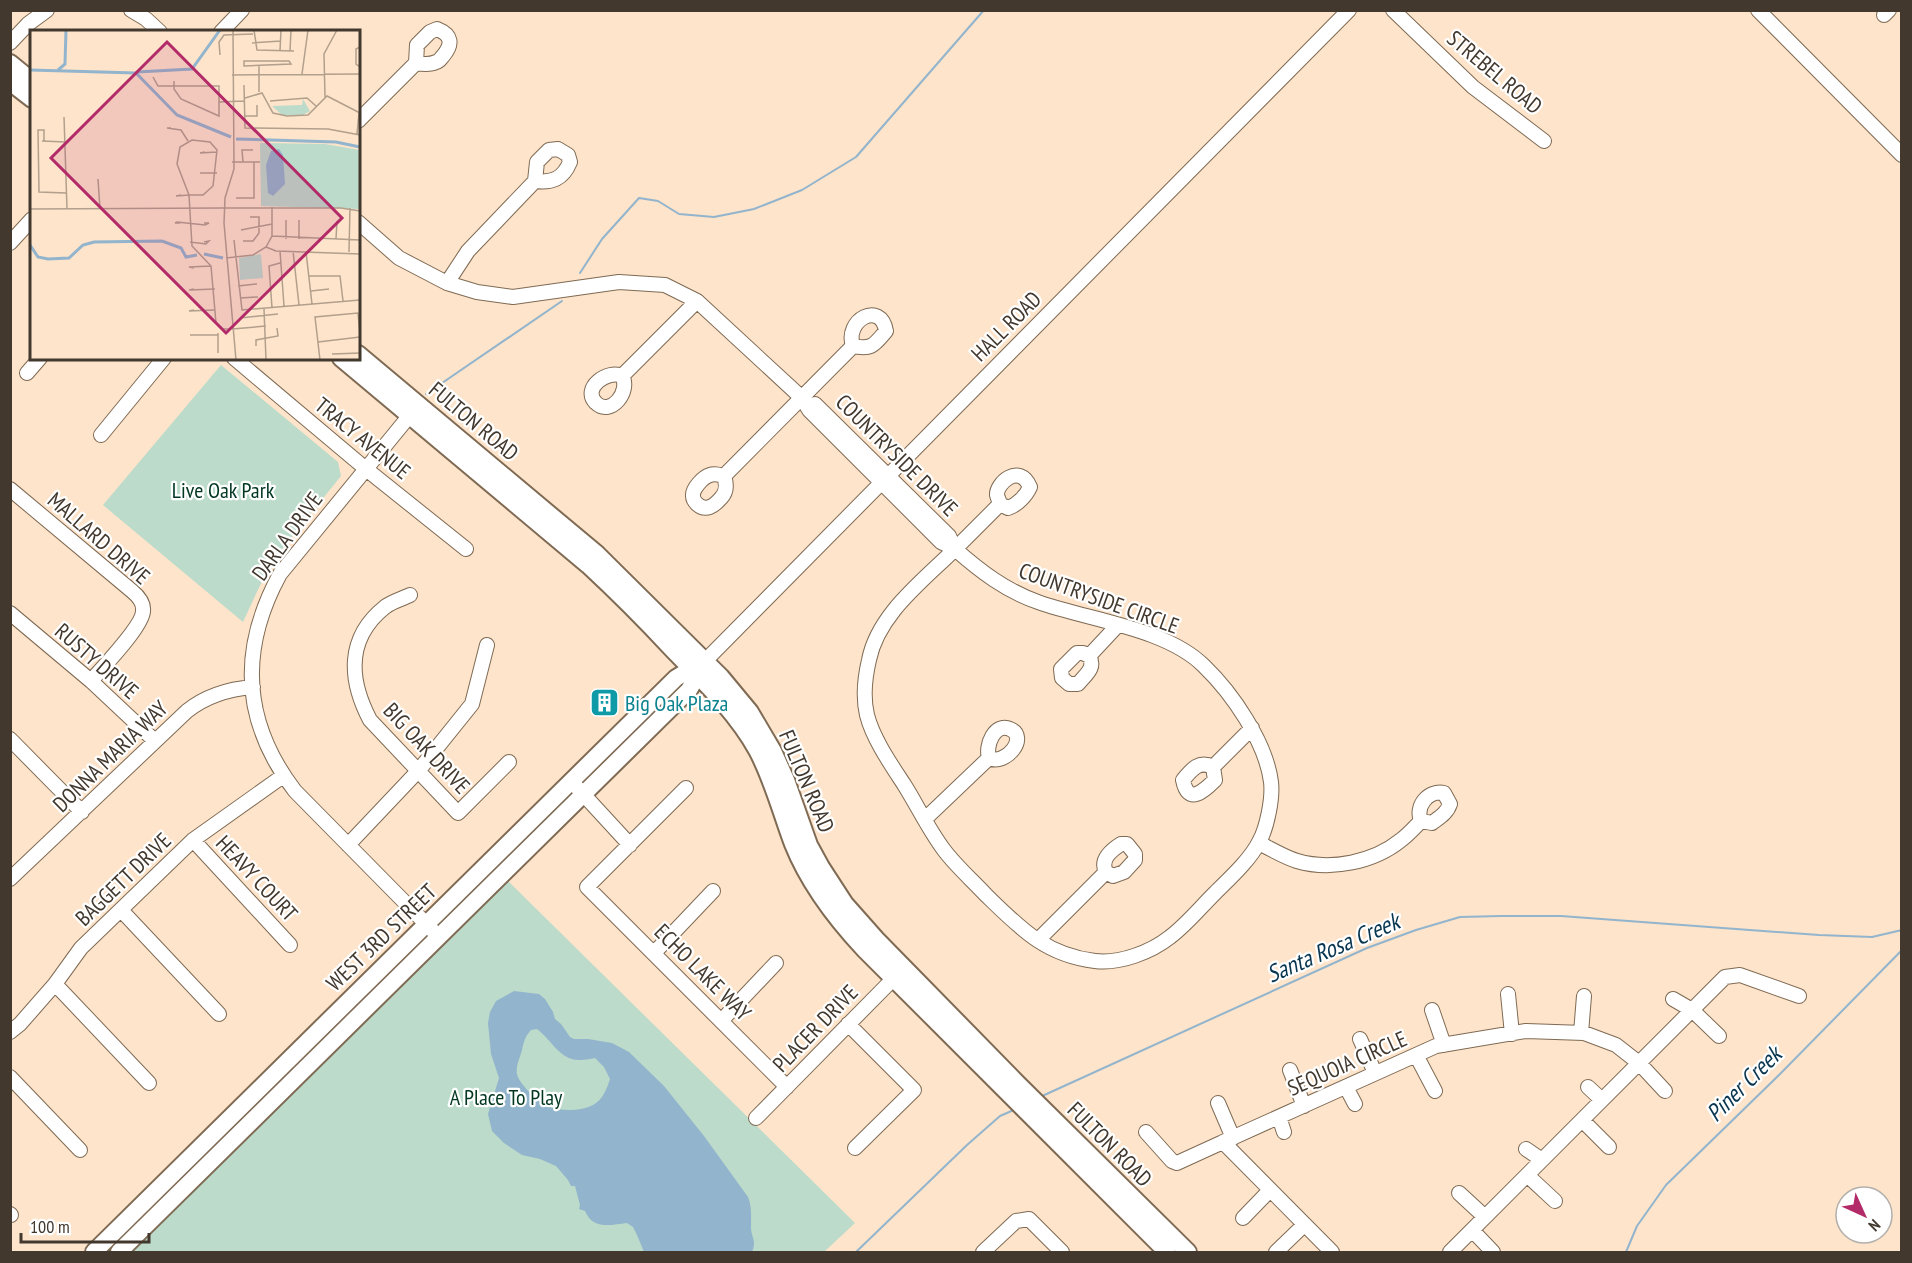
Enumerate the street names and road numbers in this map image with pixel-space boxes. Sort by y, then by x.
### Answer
street label: STREBEL ROAD [1442,24,1548,120]
street label: HALL ROAD [965,285,1047,367]
street label: FULTON ROAD [423,375,525,467]
street label: COUNTRYSIDE DRIVE [830,388,964,522]
street label: TRACY AVENUE [310,391,416,485]
street label: MALLARD DRIVE [42,486,156,590]
street label: DARLA DRIVE [246,486,328,586]
street label: COUNTRYSIDE CIRCLE [1015,556,1183,640]
street label: RUSTY DRIVE [49,617,145,705]
street label: DONNA MARIA WAY [47,694,173,818]
street label: BIG OAK DRIVE [378,696,476,800]
street label: FULTON ROAD [773,726,841,836]
street label: BAGGETT DRIVE [69,826,177,932]
street label: HEAVY COURT [210,829,304,927]
street label: WEST 3RD STREET [320,877,442,997]
street label: ECHO LAKE WAY [649,918,757,1026]
street label: PLACER DRIVE [766,978,864,1078]
street label: SEQUOIA CIRCLE [1283,1024,1411,1102]
street label: FULTON ROAD [1062,1096,1158,1192]

